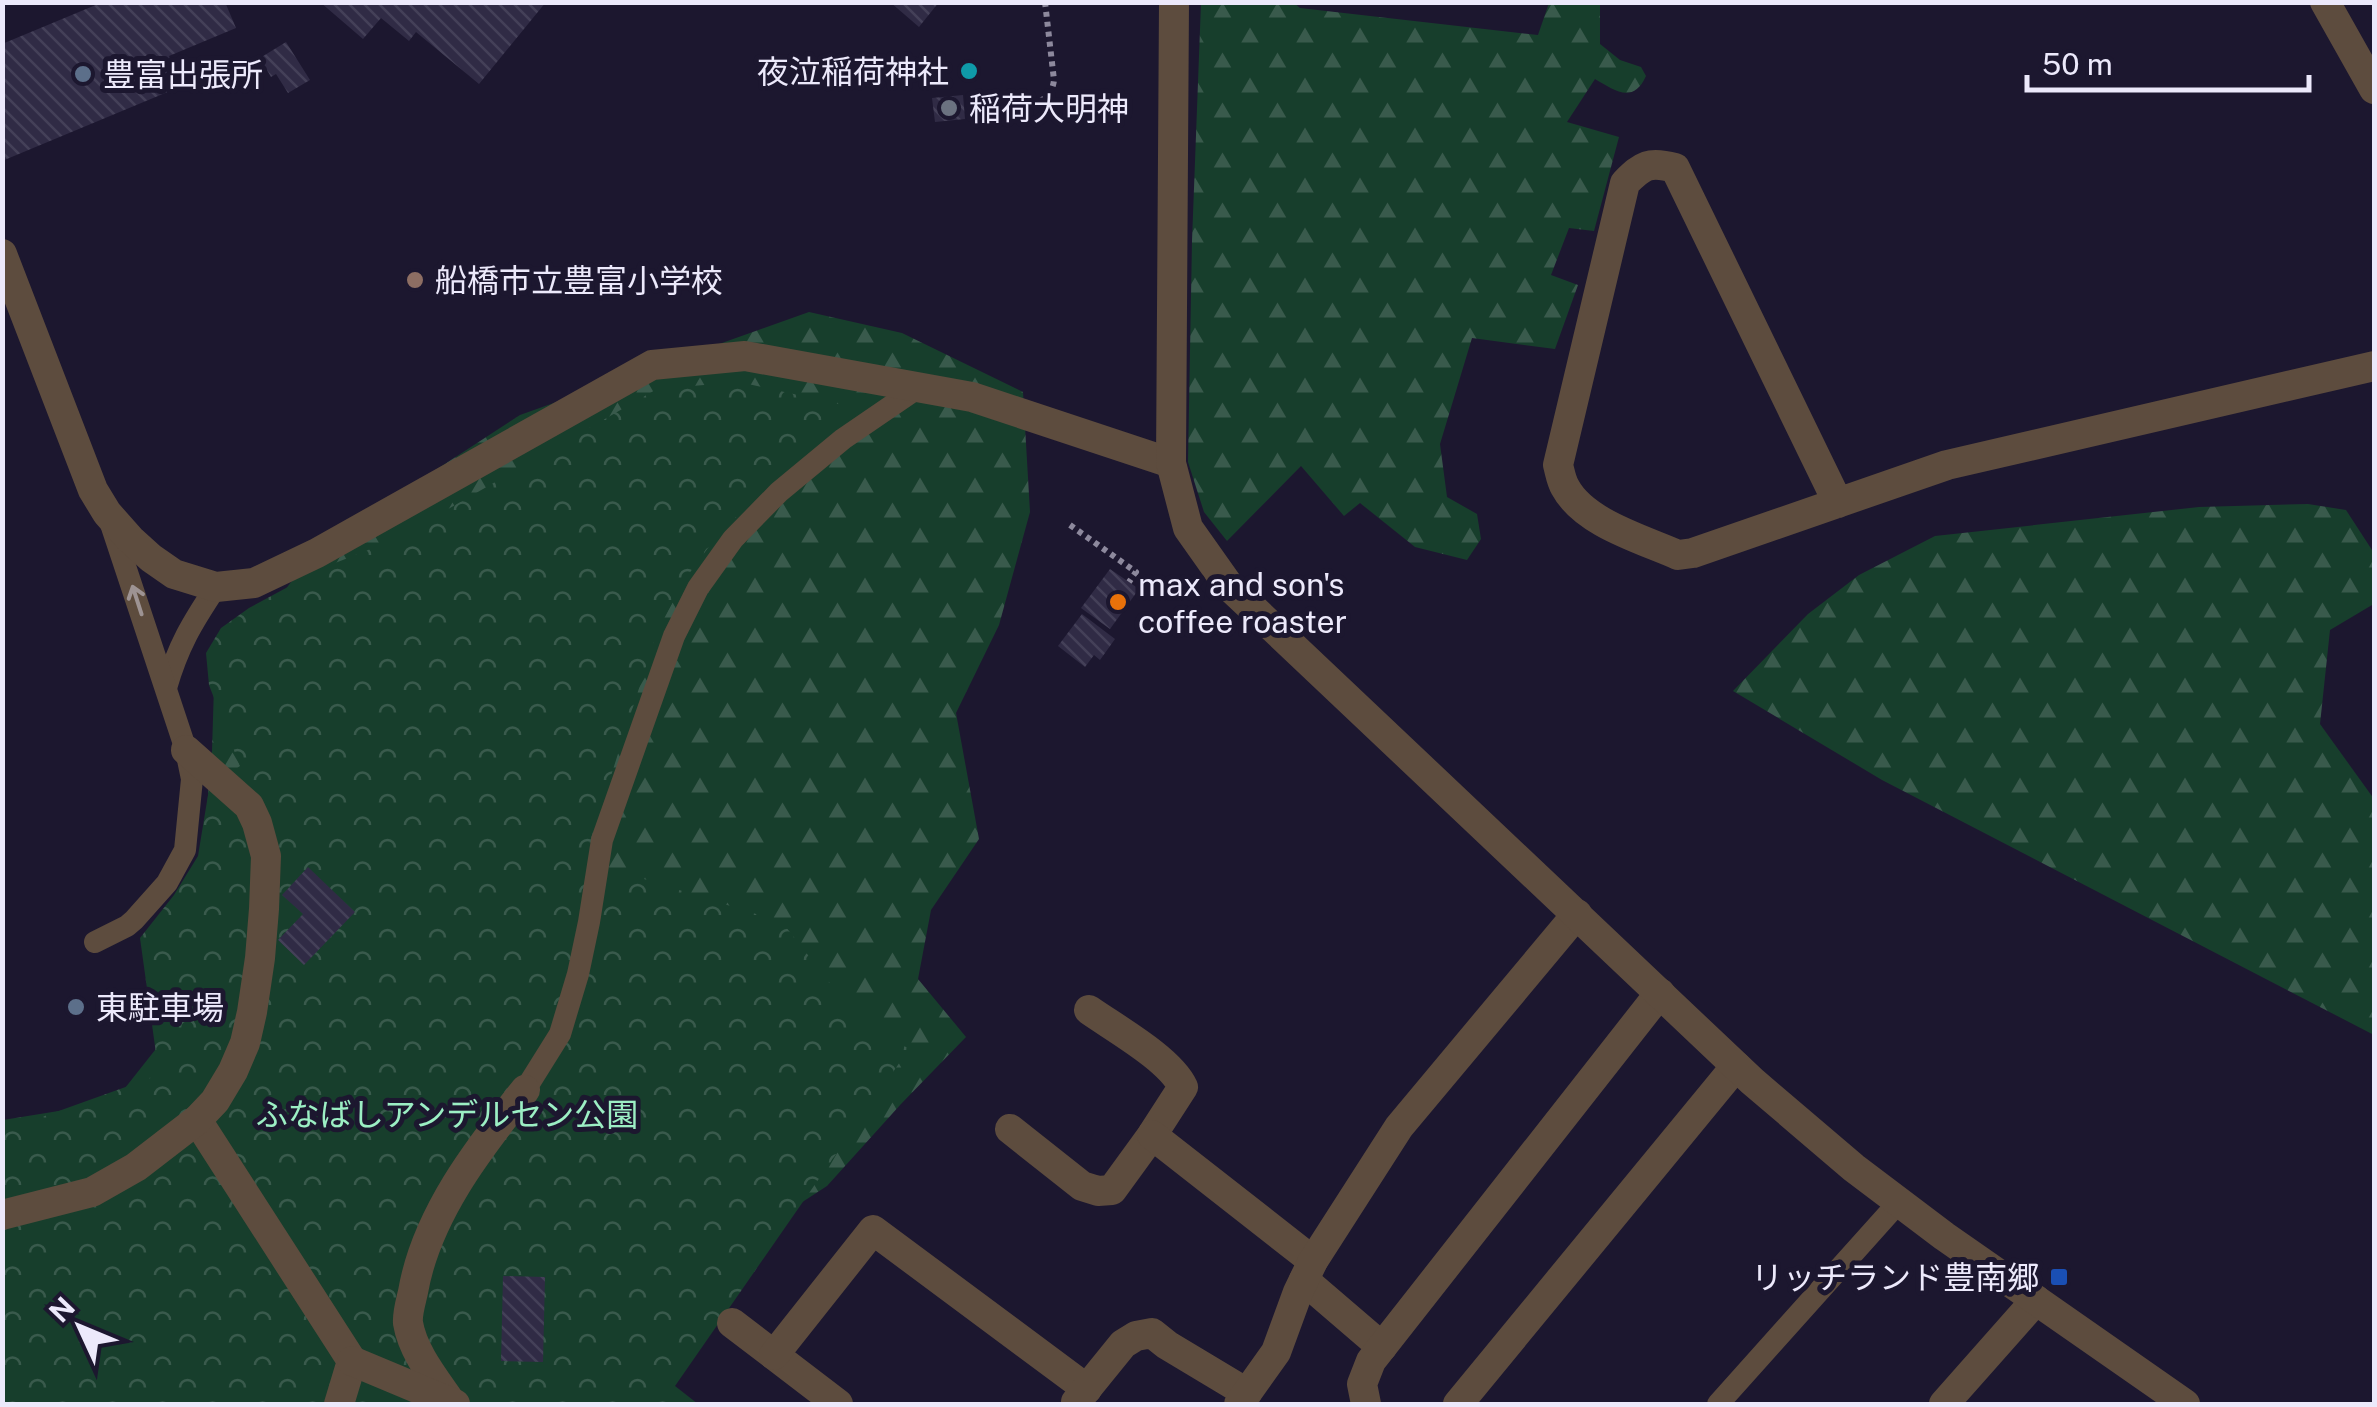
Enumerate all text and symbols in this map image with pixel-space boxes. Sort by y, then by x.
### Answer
scale bar [2027,30,2310,92]
text: 50 m [2042,46,2113,82]
place label: 夜泣稲荷神社 [757,53,949,90]
place label: 豊富出張所 [103,56,263,93]
marker: 夜泣稲荷神社 [958,60,980,82]
marker: 豊富出張所 [72,63,94,85]
place label: 稲荷大明神 [969,90,1129,127]
marker: 稲荷大明神 [938,97,960,119]
place label: 船橋市立豊富小学校 [435,262,723,299]
marker: 船橋市立豊富小学校 [404,269,426,291]
place label: max and son's coffee roaster [1138,566,1347,640]
one-way arrow [126,585,144,617]
marker: max and son's coffee roaster [1107,591,1129,613]
place label: 東駐車場 [96,989,224,1026]
marker: 東駐車場 [65,996,87,1018]
park label: ふなばしアンデルセン公園 [256,1096,638,1133]
place label: リッチランド豊南郷 [1751,1259,2039,1296]
marker: リッチランド豊南郷 [2048,1266,2070,1288]
north arrow [30,1277,130,1377]
text: N [42,1290,81,1329]

